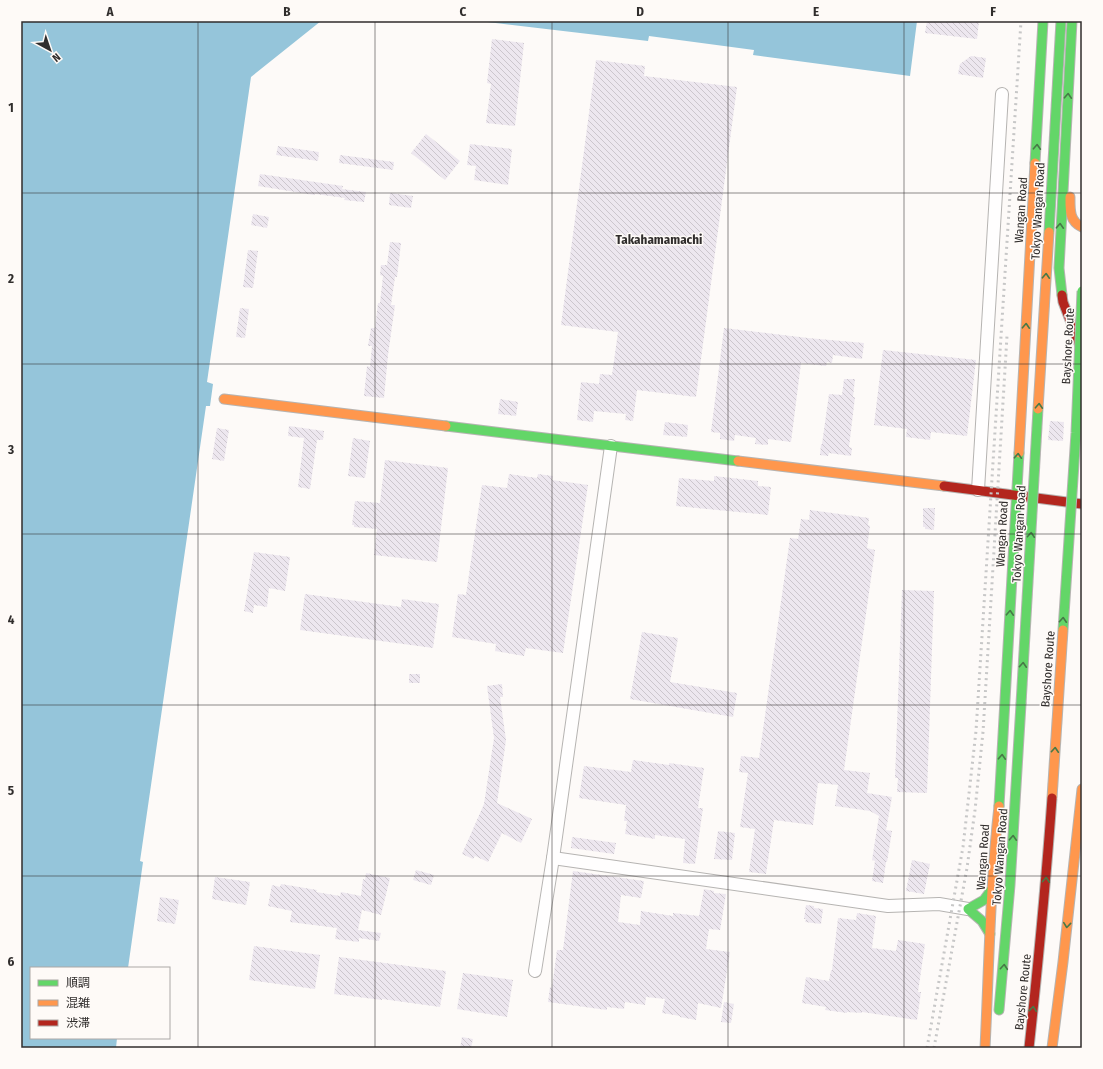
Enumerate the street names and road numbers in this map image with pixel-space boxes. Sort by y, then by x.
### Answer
street label: Tokyo Wangan Road [1028,162,1048,260]
street label: Wangan Road [1012,177,1030,243]
street label: Bayshore Route [1059,307,1077,385]
street label: Tokyo Wangan Road [1009,485,1029,583]
street label: Wangan Road [993,501,1011,567]
street label: Bayshore Route [1038,630,1058,708]
street label: Tokyo Wangan Road [990,808,1010,906]
street label: Wangan Road [974,824,992,890]
street label: Bayshore Route [1012,953,1034,1031]

